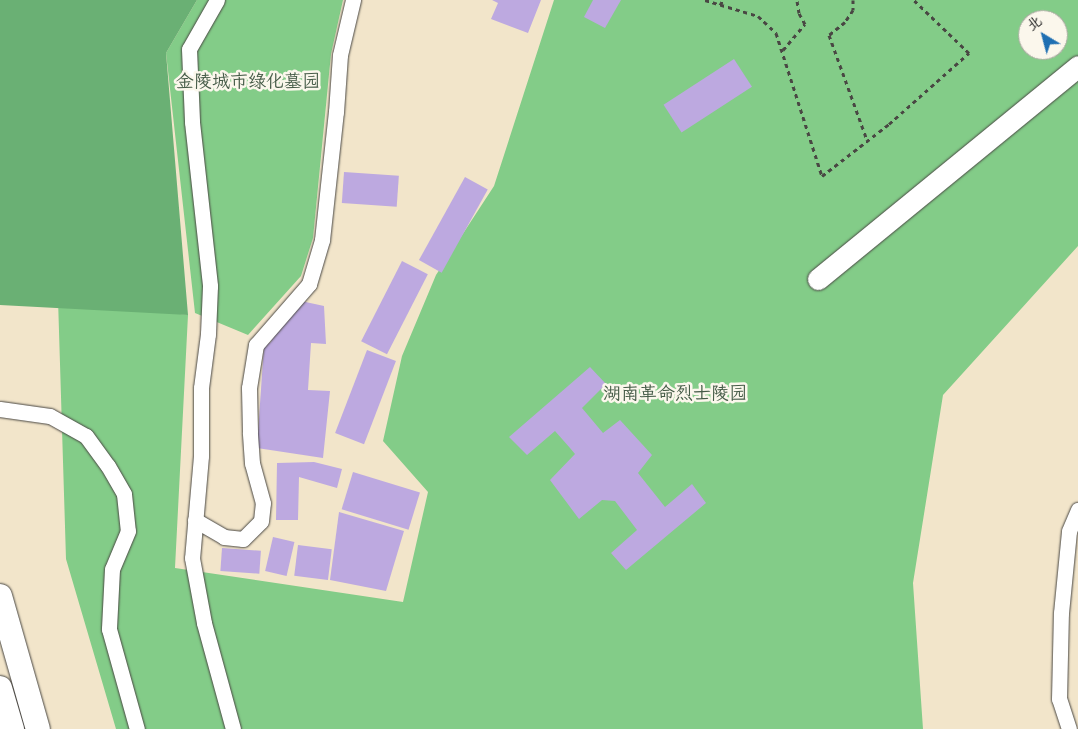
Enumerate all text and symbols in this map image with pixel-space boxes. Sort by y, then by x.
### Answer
north arrow [1018,10,1068,60]
text: 北 [1024,12,1045,34]
park label: 金陵城市绿化墓园 [176,70,320,92]
park label: 湖南革命烈士陵园 [603,382,747,404]

